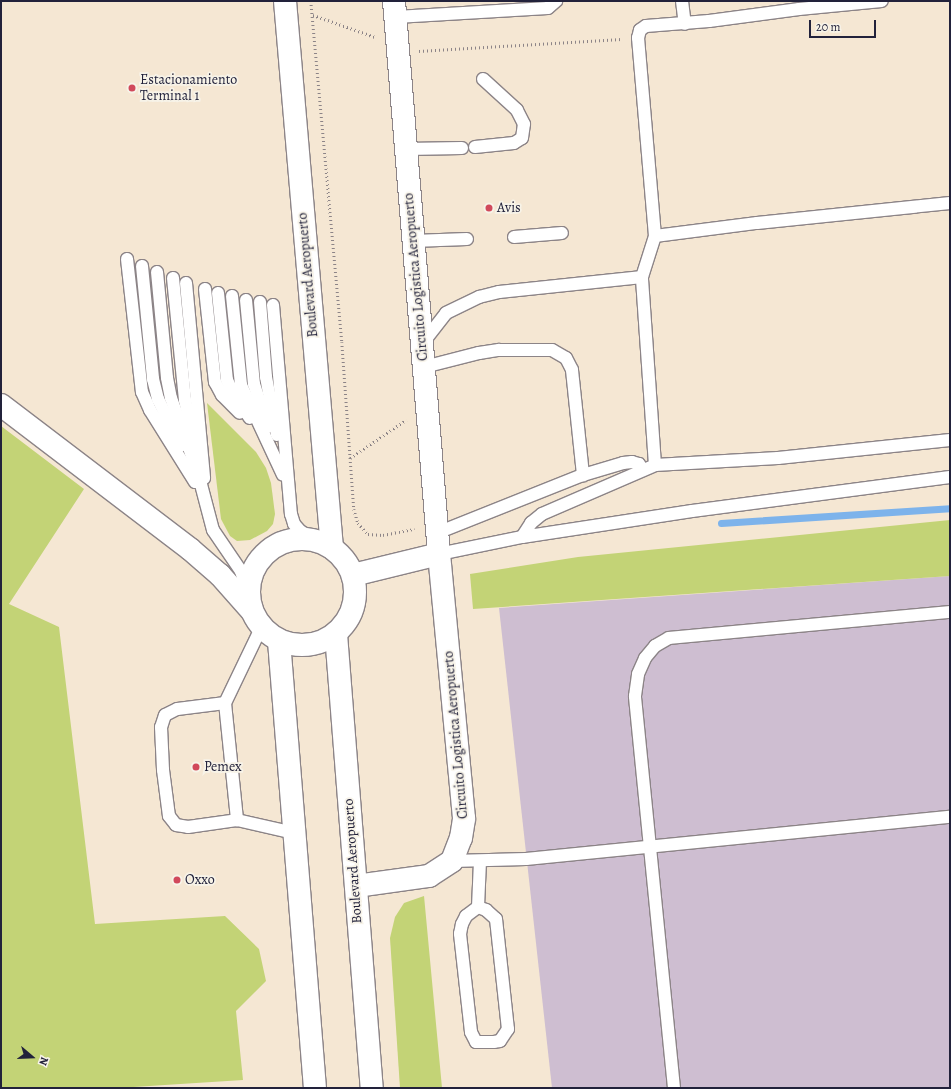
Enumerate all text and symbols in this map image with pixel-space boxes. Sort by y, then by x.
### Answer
scale bar [811,12,878,38]
text: 20 m [816,19,840,35]
place label: Estacionamiento Terminal 1 [140,72,237,104]
marker: Estacionamiento Terminal 1 [127,83,137,93]
street label: Circuito Logistica Aeropuerto [400,192,432,362]
place label: Avis [497,200,521,216]
marker: Avis [484,203,494,213]
street label: Boulevard Aeropuerto [294,212,322,338]
street label: Circuito Logistica Aeropuerto [440,650,472,820]
place label: Pemex [204,759,242,775]
marker: Pemex [191,762,201,772]
street label: Boulevard Aeropuerto [340,798,366,924]
place label: Oxxo [185,872,215,888]
marker: Oxxo [172,875,182,885]
north arrow [12,1037,52,1077]
text: N [35,1055,52,1067]

